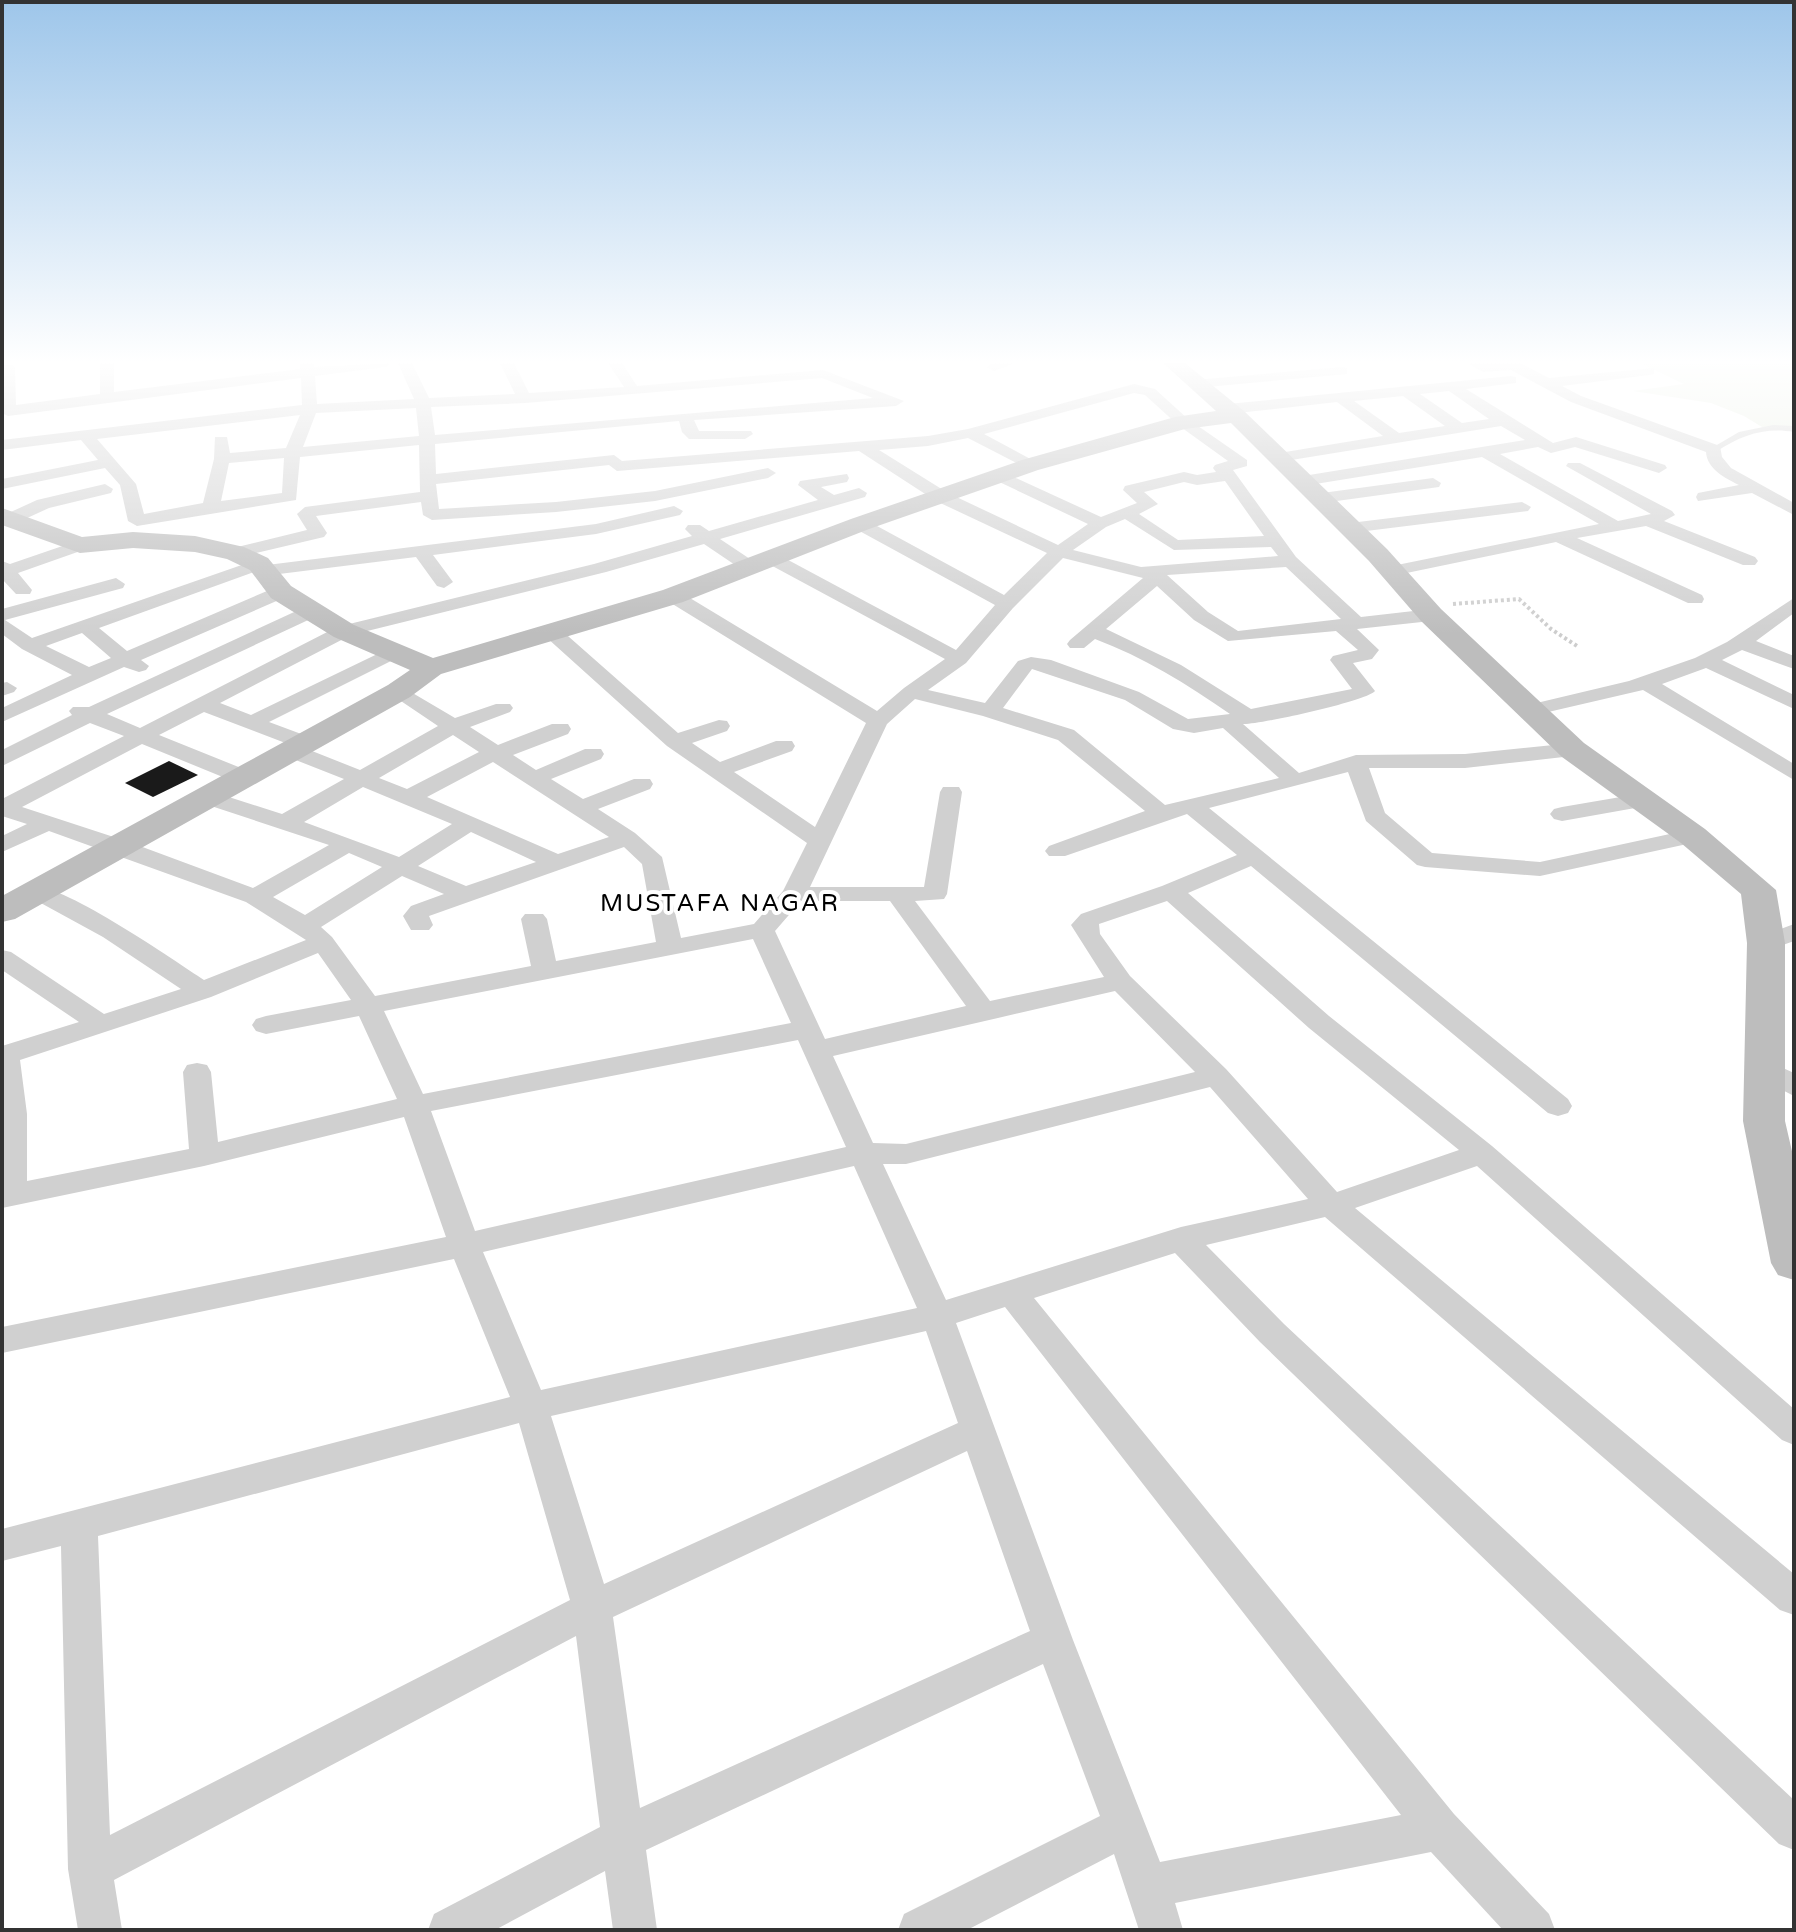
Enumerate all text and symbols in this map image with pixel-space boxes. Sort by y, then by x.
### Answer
district label: MUSTAFA NAGAR [600,889,840,918]

